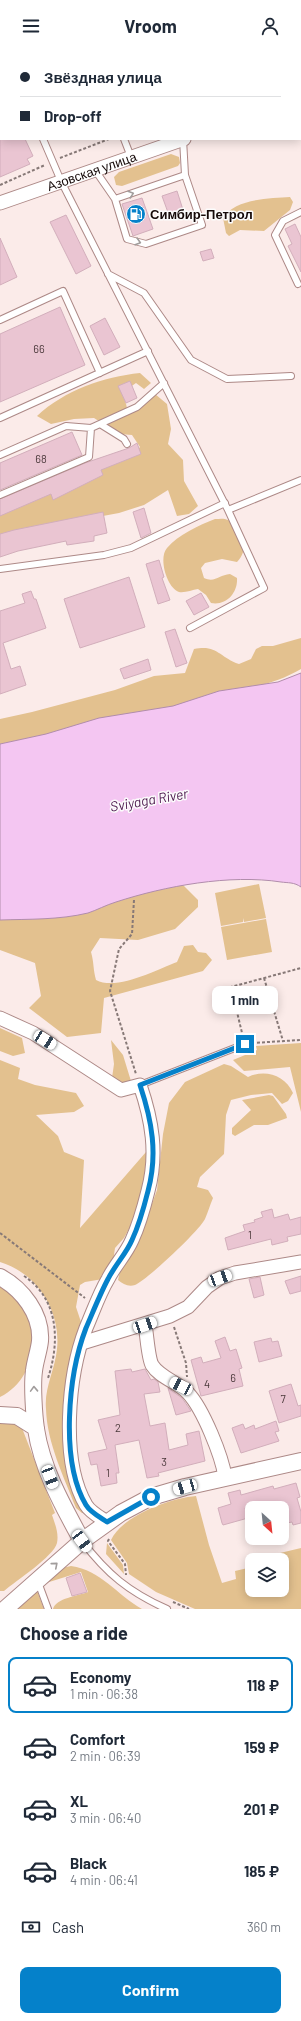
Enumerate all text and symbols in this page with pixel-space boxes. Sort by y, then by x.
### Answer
icon: menu [20,15,42,37]
text: Vroom [124,15,177,37]
icon: person [259,15,281,37]
text: Звёздная улица [44,68,162,86]
text: Drop-off [44,107,102,125]
street label: Азовская улица [45,148,139,194]
one-way arrow [127,190,134,199]
fuel station icon: Симбир-Петрол [125,203,147,225]
place label: Симбир-Петрол [150,206,253,222]
one-way arrow [135,237,142,246]
house number: 66 [33,342,45,355]
house number: 68 [35,452,47,465]
water label: Sviyaga River [109,784,190,815]
callout: 1 min [212,986,278,1014]
text: 1 min [231,992,259,1008]
car [32,1029,58,1051]
route end [236,1035,254,1053]
house number: 1 [248,1228,252,1241]
car [207,1268,233,1288]
car [132,1315,158,1335]
house number: 6 [230,1371,236,1384]
car [168,1375,194,1397]
house number: 4 [204,1377,210,1390]
one-way arrow [30,1386,38,1392]
house number: 7 [280,1392,286,1405]
house number: 2 [115,1421,121,1434]
house number: 3 [161,1455,167,1468]
car [40,1464,60,1490]
house number: 1 [106,1466,110,1479]
car [172,1478,198,1496]
route start [142,1488,160,1506]
north arrow [245,1501,289,1545]
map controls [245,1501,289,1597]
car [70,1528,94,1554]
button: layers [245,1553,289,1597]
one-way arrow [50,1562,58,1569]
text: Choose a ride [20,1622,128,1644]
icon: car [22,1667,58,1703]
text: Economy [70,1668,131,1686]
text: 118 ₽ [247,1676,279,1694]
text: 1 min · 06:38 [70,1686,138,1702]
icon: car [22,1729,58,1765]
text: Comfort [70,1730,125,1748]
text: 159 ₽ [244,1738,279,1756]
text: 2 min · 06:39 [70,1748,141,1764]
icon: car [22,1791,58,1827]
text: XL [70,1792,88,1810]
text: 201 ₽ [243,1800,279,1818]
text: 3 min · 06:40 [70,1810,141,1826]
icon: car [22,1853,58,1889]
text: Black [70,1854,107,1872]
text: 185 ₽ [244,1862,279,1880]
text: 4 min · 06:41 [70,1872,138,1888]
icon: cash [20,1916,42,1938]
text: Cash [52,1918,84,1936]
text: 360 m [247,1919,281,1935]
button: Confirm [20,1967,281,2013]

